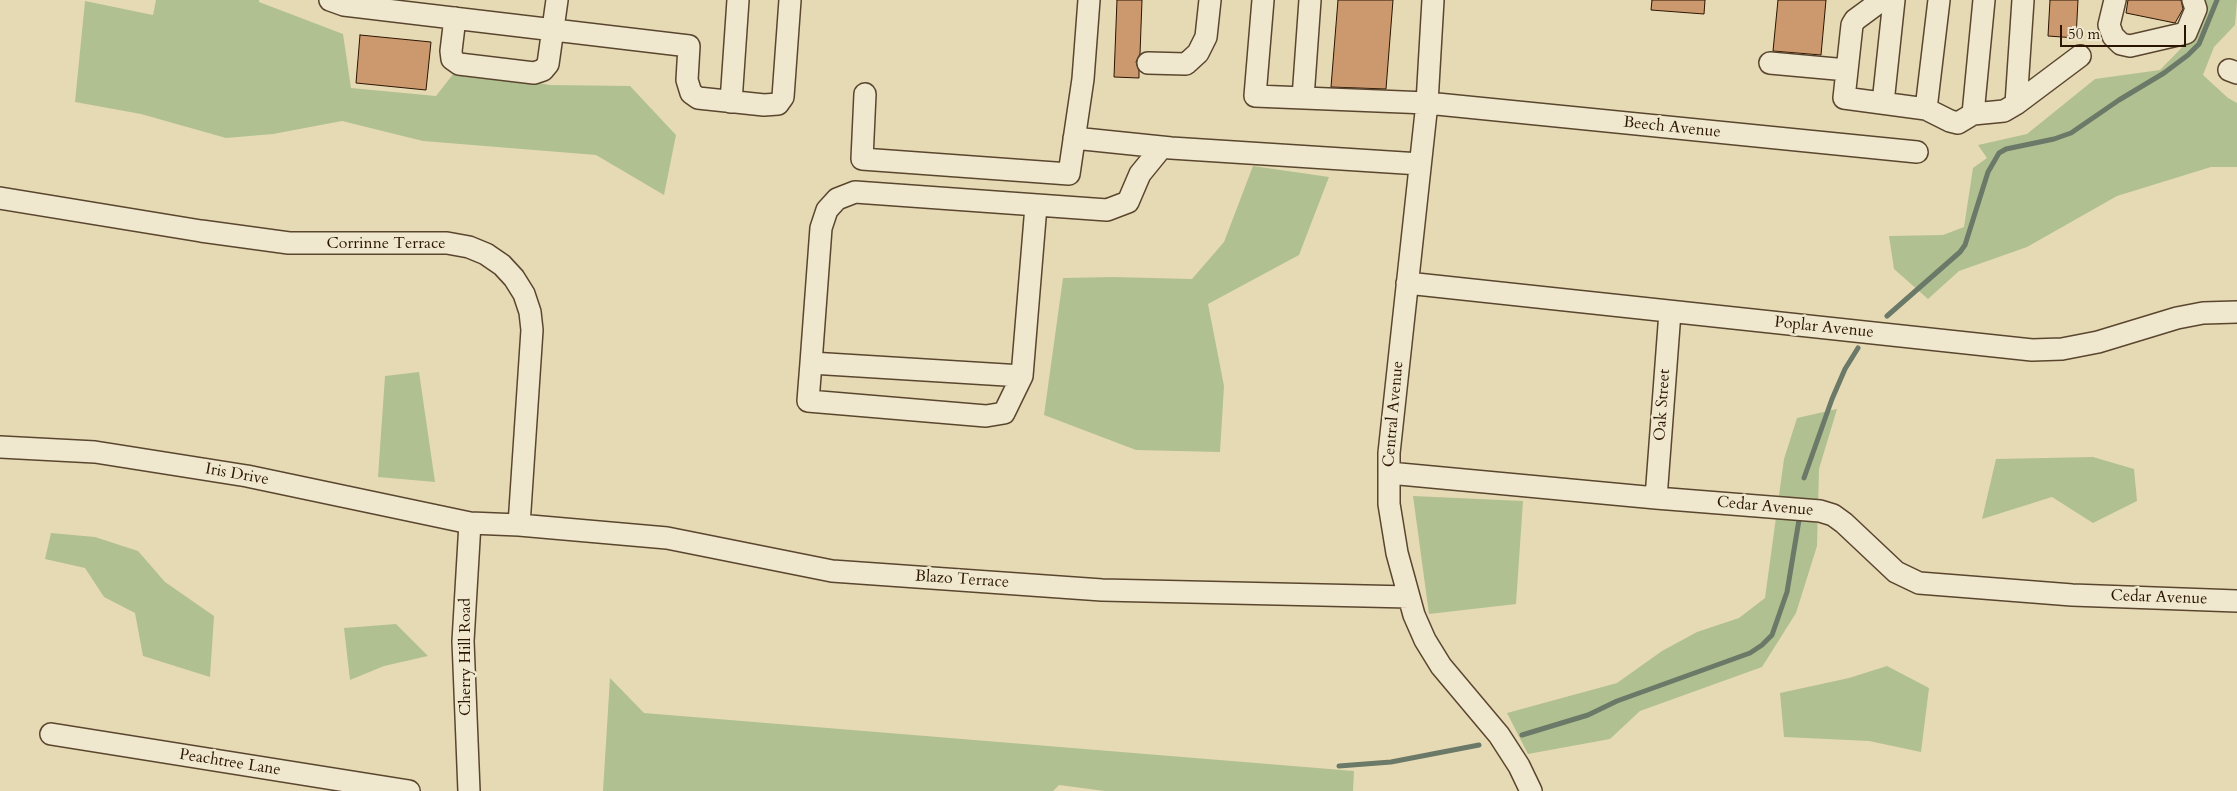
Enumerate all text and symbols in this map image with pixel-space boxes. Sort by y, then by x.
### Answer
scale bar [2062,15,2188,47]
text: 50 m [2068,24,2100,44]
street label: Beech Avenue [1622,113,1722,143]
street label: Corrinne Terrace [327,234,445,254]
street label: Poplar Avenue [1773,313,1875,343]
street label: Central Avenue [1380,360,1408,468]
street label: Oak Street [1651,368,1675,442]
street label: Iris Drive [204,460,270,490]
street label: Cedar Avenue [1716,493,1814,521]
street label: Blazo Terrace [914,567,1010,593]
street label: Cedar Avenue [2110,587,2208,609]
street label: Cherry Hill Road [456,598,476,716]
street label: Peachtree Lane [178,746,282,780]

